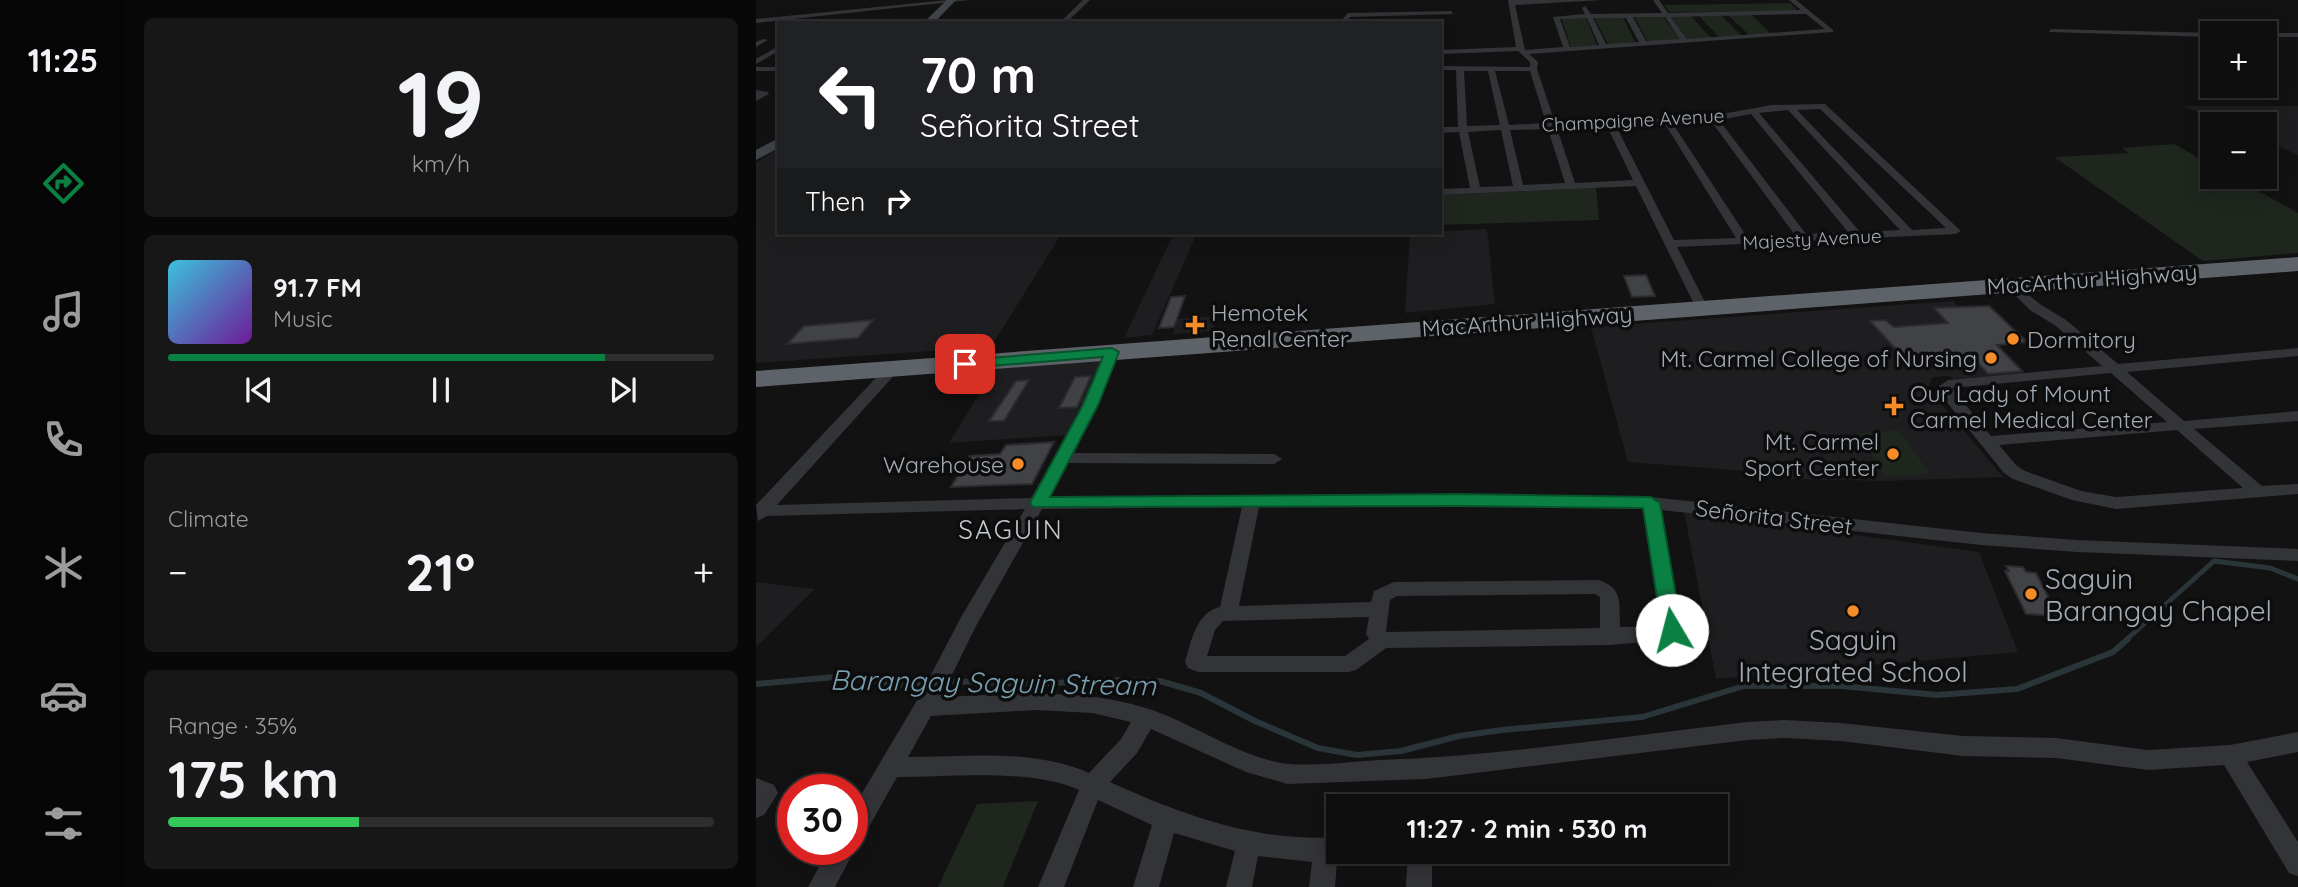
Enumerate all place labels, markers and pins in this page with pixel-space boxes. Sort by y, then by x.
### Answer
place label: Hemotek Renal Center [1211,298,1349,353]
marker: Hemotek Renal Center [1185,315,1205,335]
place label: Dormitory [2027,325,2136,354]
marker: Dormitory [2005,331,2021,347]
pin [935,334,995,394]
place label: Mt. Carmel College of Nursing [1661,344,1977,373]
marker: Mt. Carmel College of Nursing [1983,350,1999,366]
place label: Our Lady of Mount Carmel Medical Center [1910,379,2153,434]
marker: Our Lady of Mount Carmel Medical Center [1884,396,1904,416]
place label: Mt. Carmel Sport Center [1744,427,1879,482]
marker: Mt. Carmel Sport Center [1885,446,1901,462]
place label: Warehouse [883,450,1004,479]
marker: Warehouse [1010,456,1026,472]
place label: Saguin Barangay Chapel [2045,561,2272,628]
marker: Saguin Barangay Chapel [2023,586,2039,602]
marker: Saguin Integrated School [1845,603,1861,619]
place label: Saguin Integrated School [1738,622,1968,689]

